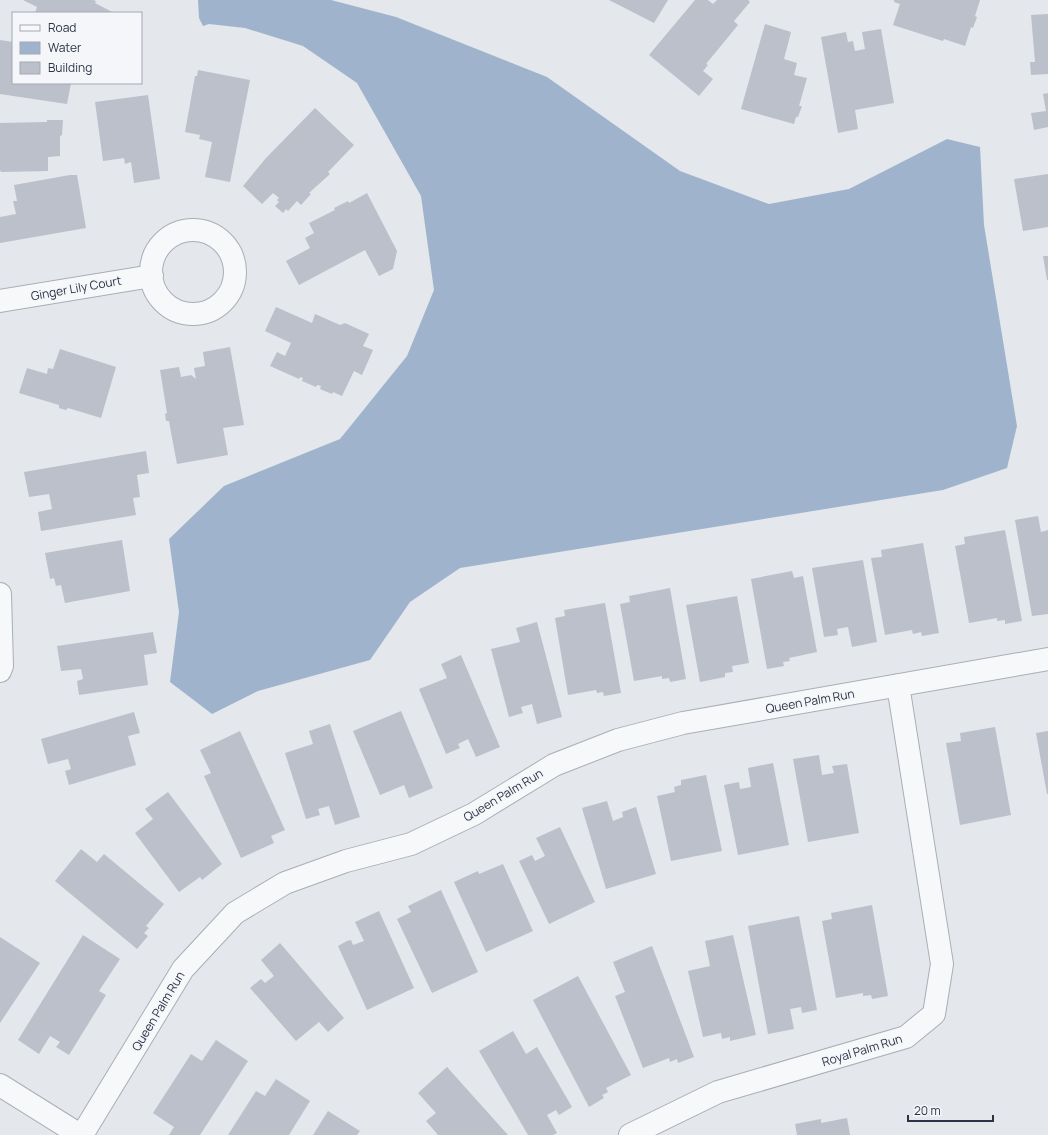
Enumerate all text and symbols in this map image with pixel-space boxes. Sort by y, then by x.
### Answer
legend [12,12,142,84]
text: Road [48,19,76,36]
text: Water [48,39,82,56]
text: Building [48,59,92,76]
street label: Ginger Lily Court [29,272,123,304]
street label: Queen Palm Run [764,685,856,717]
street label: Queen Palm Run [460,765,546,825]
street label: Queen Palm Run [128,968,188,1054]
street label: Royal Palm Run [820,1030,904,1070]
scale bar [908,1097,993,1123]
text: 20 m [914,1102,941,1119]

